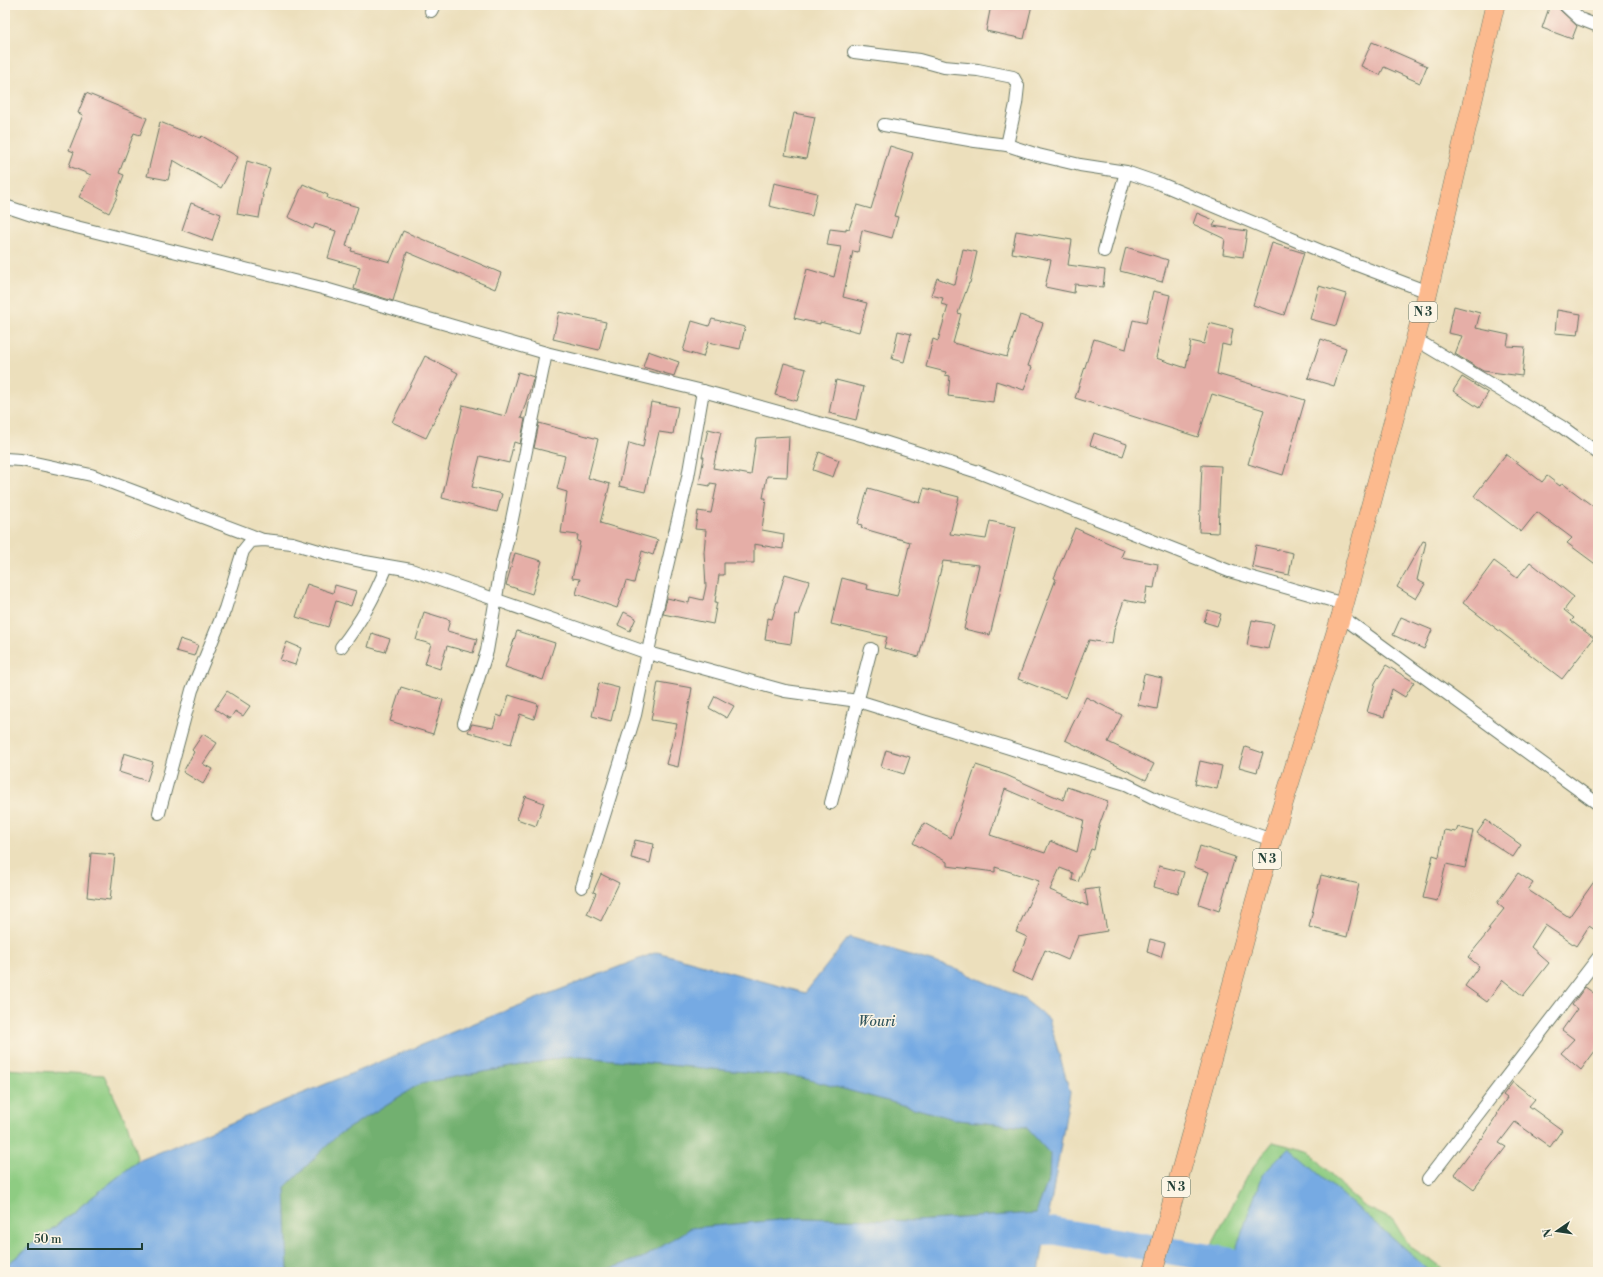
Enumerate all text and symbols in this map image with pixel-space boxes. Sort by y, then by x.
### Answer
road number: N 3 [1409,302,1437,322]
road number: N 3 [1253,849,1281,869]
water label: Wouri [859,1013,896,1031]
road number: N 3 [1162,1177,1190,1197]
north arrow [1537,1211,1577,1251]
scale bar [28,1225,142,1251]
text: N [1540,1227,1556,1239]
text: 50 m [34,1232,62,1247]

